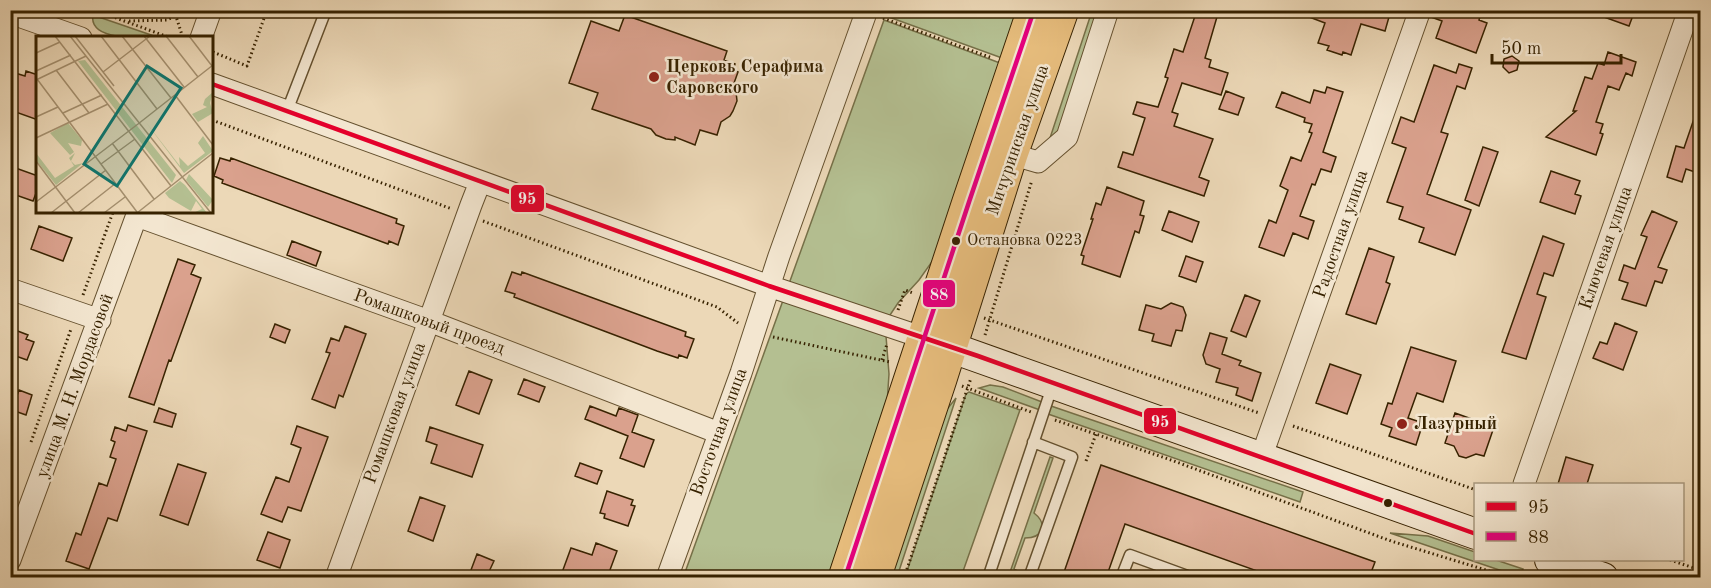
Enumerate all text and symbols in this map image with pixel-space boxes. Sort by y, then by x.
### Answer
scale bar [1492,27,1621,65]
inset map [36,36,213,213]
text: 50 m [1501,40,1541,58]
place label: Церковь Серафима Саровского [666,58,824,97]
street label: Мичуринская улица [984,62,1052,218]
marker: Церковь Серафима Саровского [647,70,661,84]
street label: Радостная улица [1311,167,1371,300]
line badge: 95 [510,184,545,213]
street label: Ключевая улица [1576,184,1636,312]
text: 95 [518,192,536,208]
place label: Остановка 0223 [967,233,1083,249]
marker: Остановка 0223 [950,235,962,247]
line badge: 88 [922,279,956,308]
street label: Ромашковый проезд [351,286,507,358]
text: 88 [930,288,948,304]
street label: улица М. Н. Мордасовой [33,291,117,481]
street label: Ромашковая улица [361,340,429,486]
street label: Восточная улица [687,365,751,498]
line badge: 95 [1143,407,1177,435]
text: 95 [1151,415,1169,431]
place label: Лазурный [1414,415,1497,433]
marker: Лазурный [1395,417,1409,431]
legend [1474,483,1684,561]
unlabelled marker [1382,497,1394,509]
text: 95 [1528,499,1549,517]
text: 88 [1528,529,1549,547]

